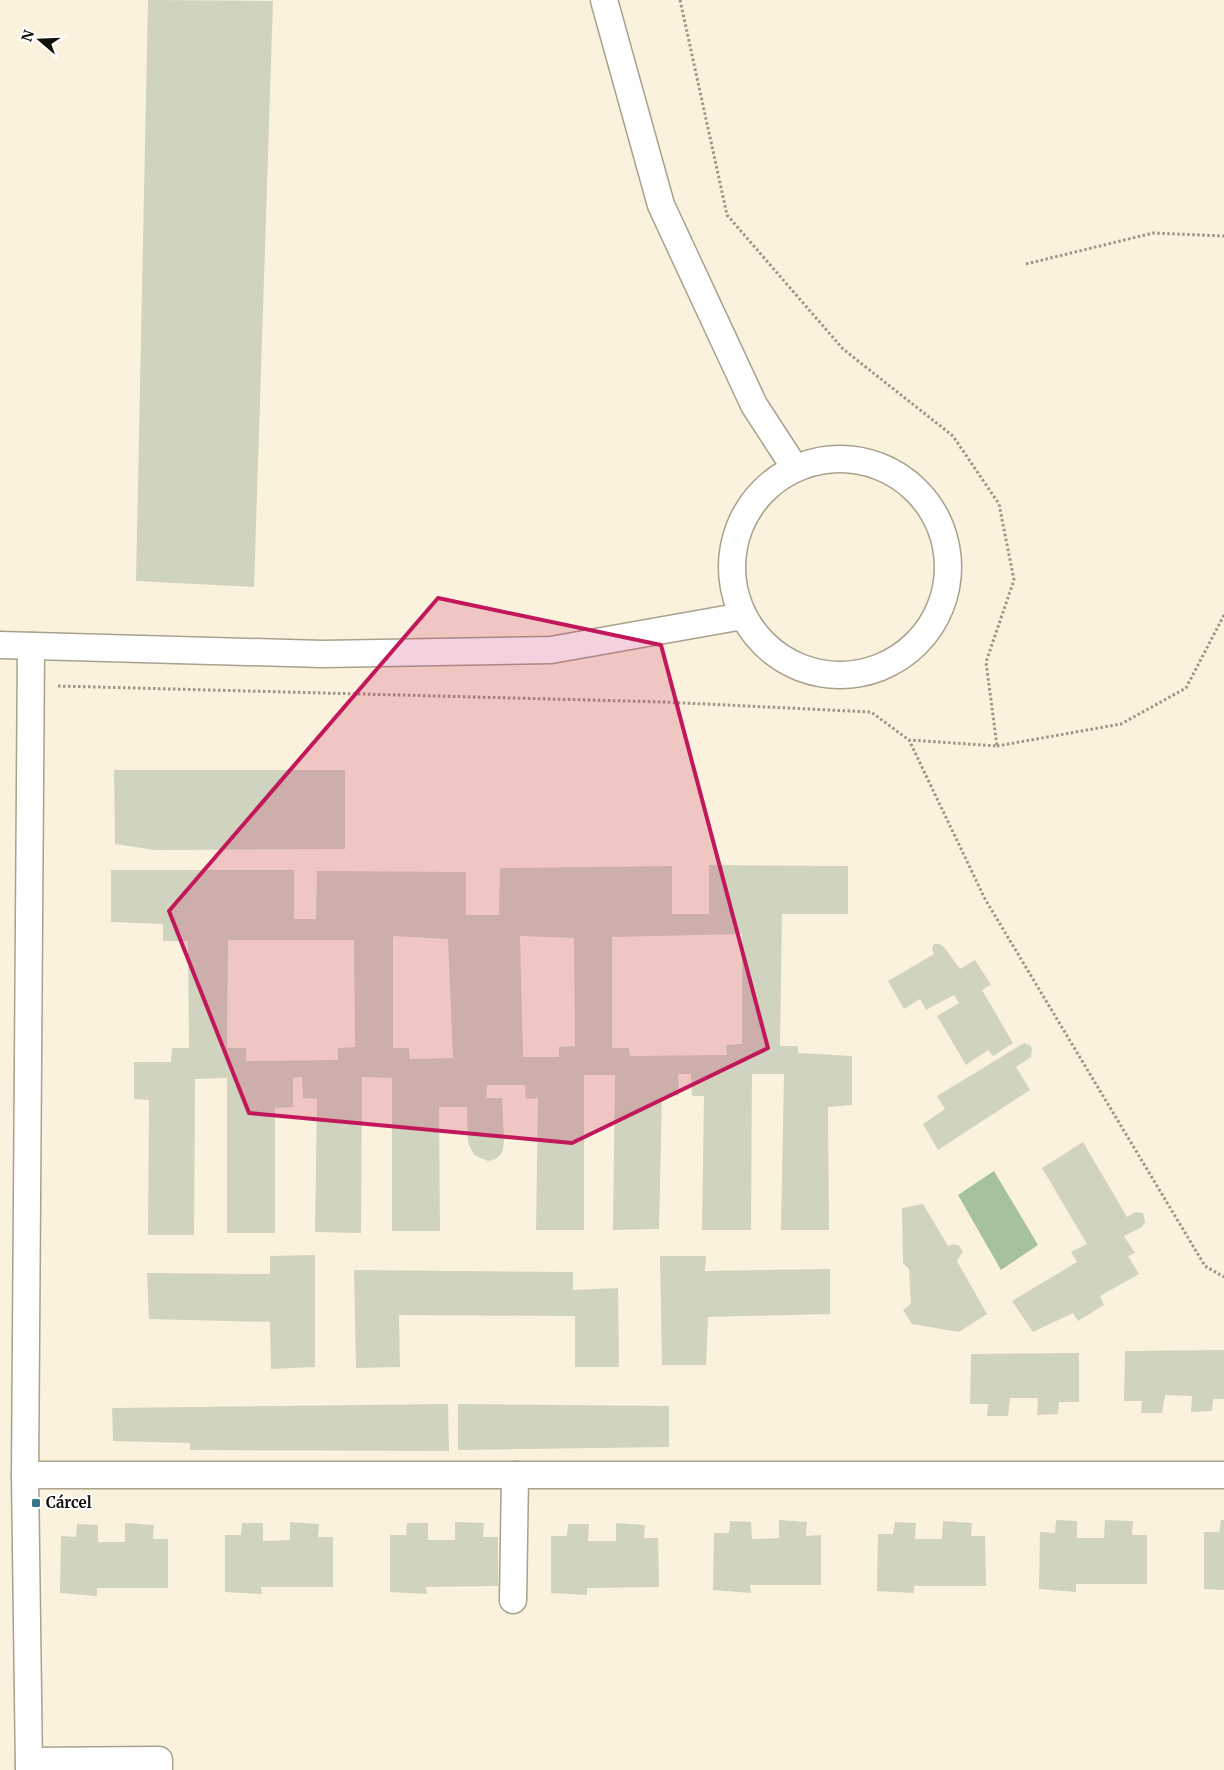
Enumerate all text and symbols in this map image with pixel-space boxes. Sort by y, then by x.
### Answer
north arrow [15,15,65,65]
text: N [17,28,38,44]
place label: Cárcel [46,1493,92,1512]
marker: Cárcel [30,1497,42,1509]

